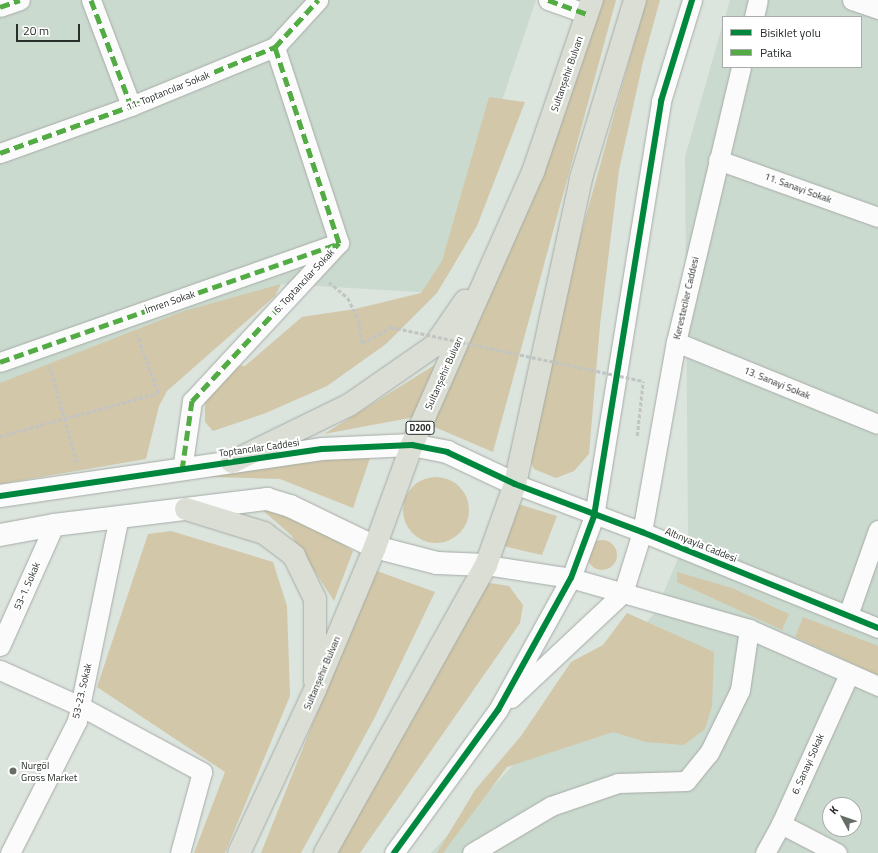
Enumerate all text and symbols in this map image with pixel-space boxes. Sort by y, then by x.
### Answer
scale bar [18,16,82,42]
legend [722,16,862,68]
text: 20 m [23,21,49,40]
text: Bisiklet yolu [760,23,821,42]
street label: Sultanşehir Bulvarı [548,35,586,113]
text: Patika [760,43,792,62]
street label: 11. Toptancılar Sokak [124,69,212,113]
street label: 11. Sanayi Sokak [763,170,833,206]
street label: 6. Toptancılar Sokak [271,246,337,316]
street label: Keresteciler Caddesi [671,255,701,341]
street label: İmren Sokak [143,288,197,316]
street label: Sultanşehir Bulvarı [422,334,466,412]
street label: 13. Sanayi Sokak [742,364,812,402]
road number: D200 [405,421,435,435]
street label: Toptancılar Caddesi [218,436,300,460]
street label: Altınyayla Caddesi [663,525,739,565]
street label: 53-1. Sokak [11,560,43,612]
street label: Sultanşehir Bulvarı [301,634,343,712]
street label: 53-23. Sokak [70,662,94,720]
street label: 6. Sanayi Sokak [789,732,827,796]
place label: Nurgöl Gross Market [21,759,77,782]
marker: Nurgöl Gross Market [8,766,18,776]
north arrow [822,797,862,837]
text: K [825,802,842,818]

